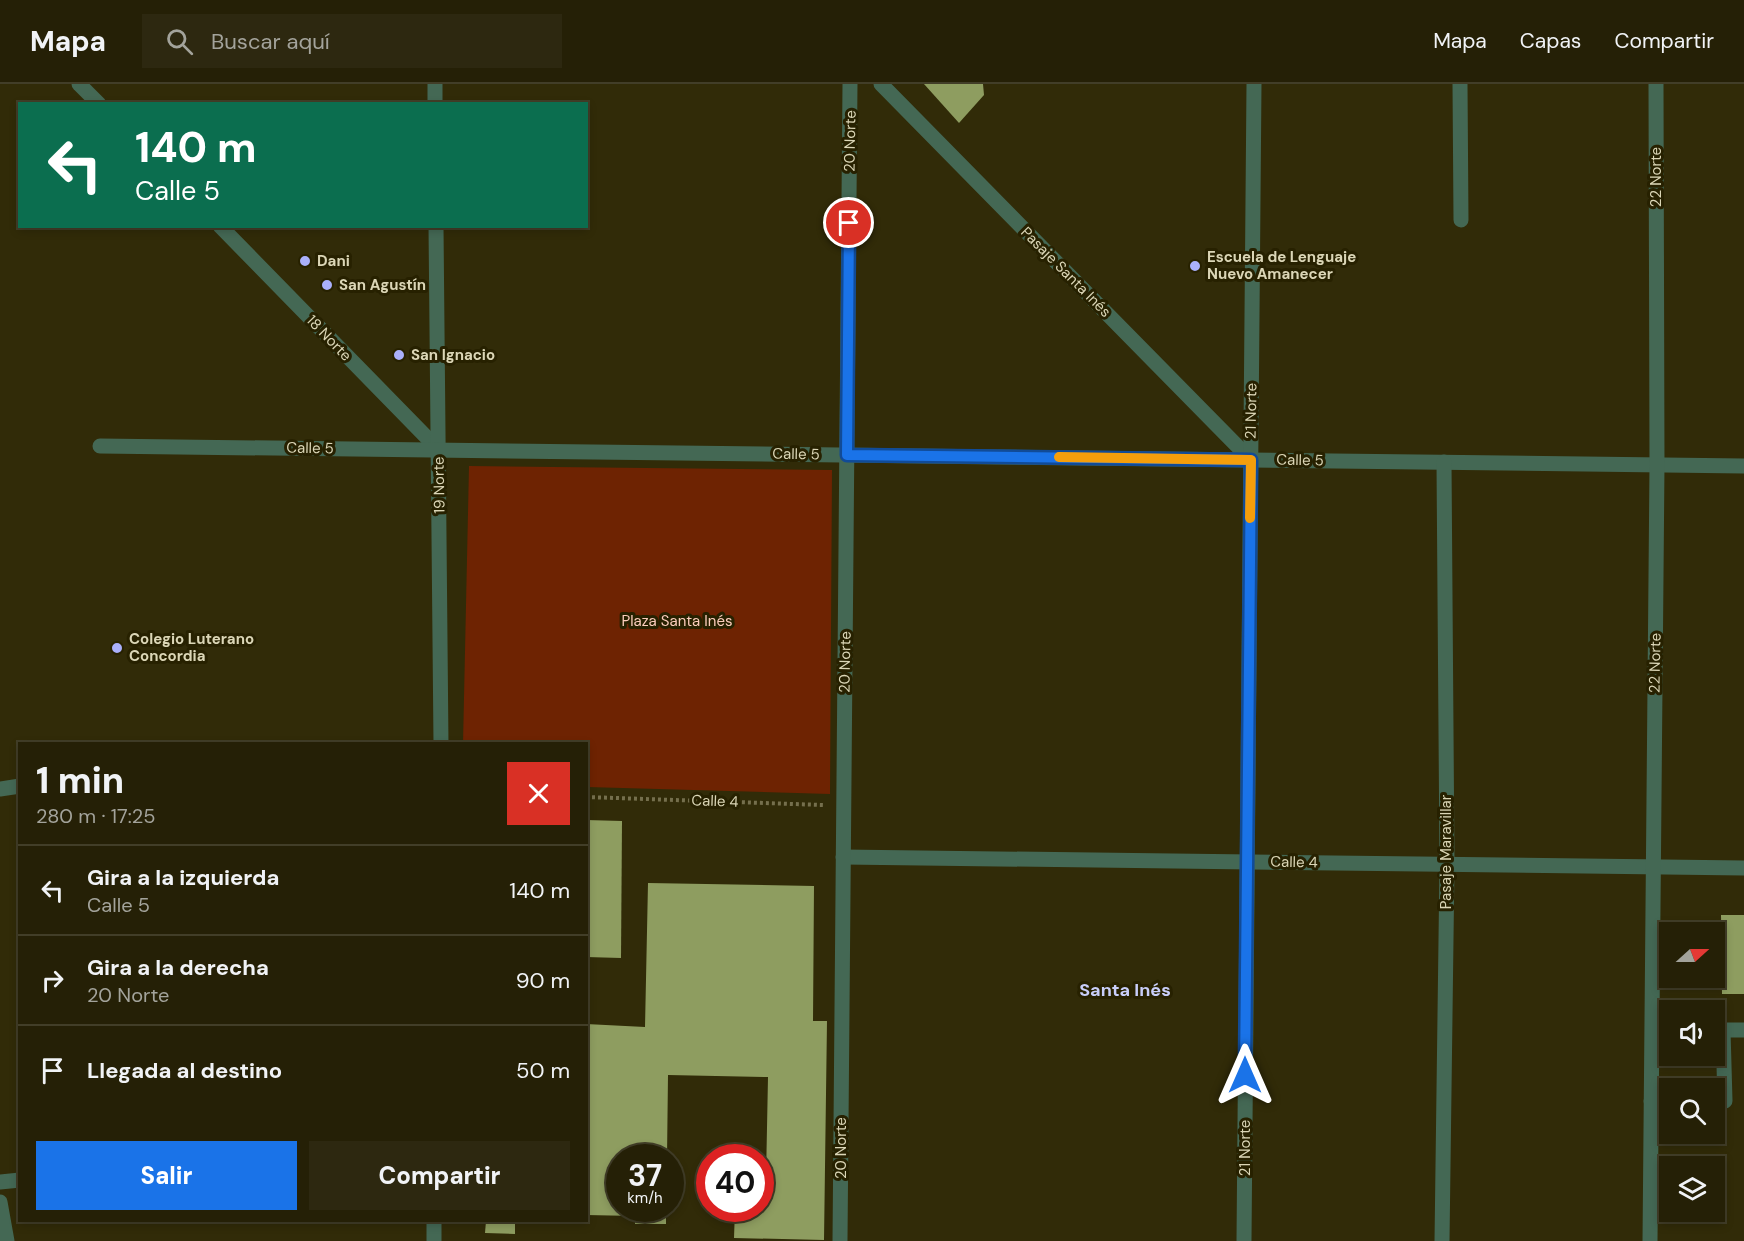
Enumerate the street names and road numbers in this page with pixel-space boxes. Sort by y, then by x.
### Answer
street label: 20 Norte [839,110,861,172]
street label: 22 Norte [1646,147,1666,207]
street label: Pasaje Santa Inés [1016,222,1116,322]
street label: 18 Norte [302,311,356,365]
street label: 21 Norte [1241,383,1261,439]
street label: Calle 5 [286,438,334,458]
street label: Calle 5 [772,444,820,464]
street label: Calle 5 [1276,450,1324,470]
street label: 19 Norte [429,456,449,514]
street label: 20 Norte [834,631,856,693]
street label: 22 Norte [1644,633,1666,693]
street label: Calle 4 [691,790,739,812]
street label: Pasaje Maravillar [1436,794,1456,909]
street label: Calle 4 [1270,852,1318,872]
street label: 20 Norte [831,1117,851,1179]
street label: 21 Norte [1235,1120,1255,1176]

